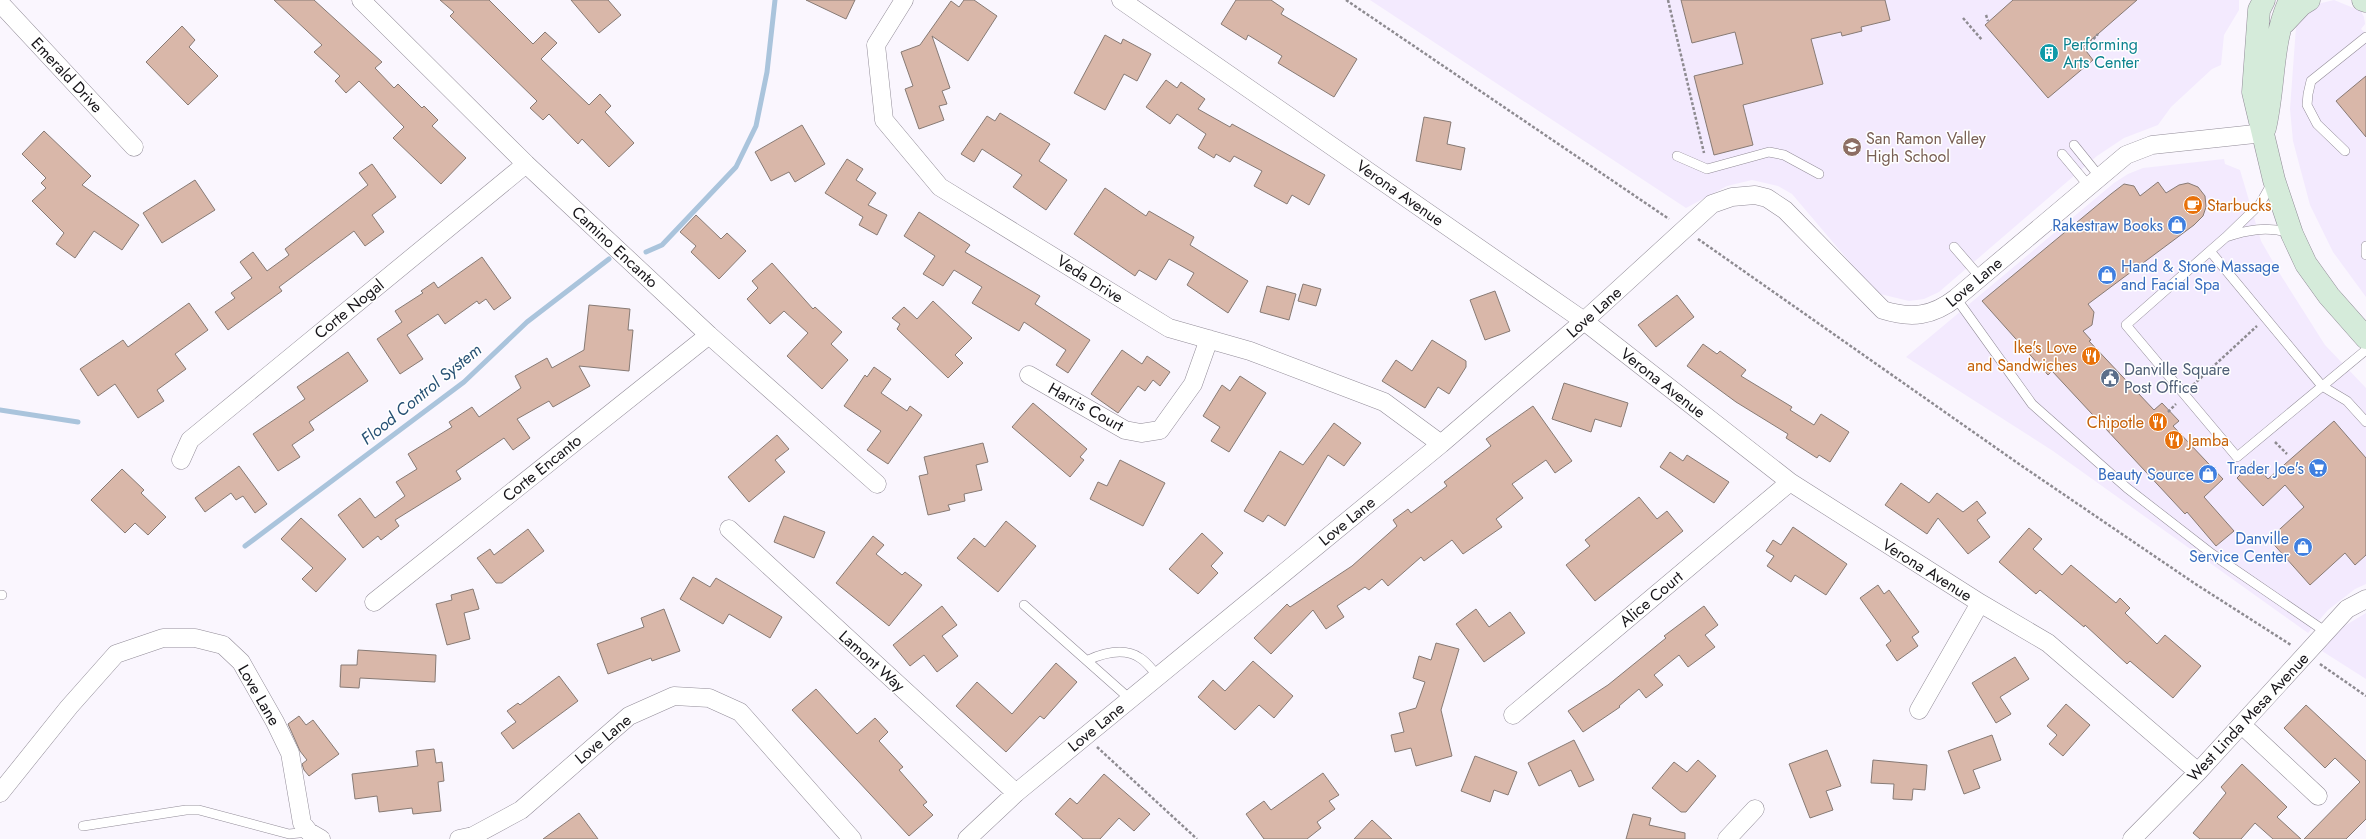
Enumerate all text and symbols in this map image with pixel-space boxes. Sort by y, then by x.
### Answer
street label: Emerald Drive [26,32,108,118]
place label: Performing Arts Center [2063,33,2140,74]
building icon: Performing Arts Center [2038,42,2060,64]
place label: San Ramon Valley High School [1866,127,1987,168]
school or university icon: San Ramon Valley High School [1841,136,1863,158]
street label: Verona Avenue [1352,154,1448,232]
cafe icon: Starbucks [2182,194,2204,216]
place label: Starbucks [2207,194,2271,217]
street label: Camino Encanto [567,201,664,293]
place label: Rakestraw Books [2052,214,2163,237]
shop icon: Rakestraw Books [2166,214,2188,236]
street label: Veda Drive [1052,249,1128,309]
street label: Love Lane [1941,252,2007,312]
place label: Hand & Stone Massage and Facial Spa [2121,255,2279,296]
shop icon: Hand & Stone Massage and Facial Spa [2096,264,2118,286]
street label: Corte Nogal [309,274,389,344]
street label: Love Lane [1561,281,1627,343]
place label: Ike's Love and Sandwiches [1967,336,2077,377]
water label: Flood Control System [356,338,487,450]
street label: Verona Avenue [1616,342,1710,424]
restaurant icon: Ike's Love and Sandwiches [2080,345,2102,367]
place label: Danville Square Post Office [2124,358,2230,399]
public building icon: Danville Square Post Office [2099,367,2121,389]
street label: Harris Court [1044,377,1128,437]
place label: Chipotle [2087,411,2144,434]
restaurant icon: Chipotle [2147,411,2169,433]
street label: Corte Encanto [498,429,587,507]
restaurant icon: Jamba [2163,429,2185,451]
place label: Jamba [2186,429,2229,452]
place label: Trader Joe's [2227,457,2304,480]
supermarket icon: Trader Joe's [2307,457,2329,479]
place label: Beauty Source [2098,463,2194,486]
shop icon: Beauty Source [2197,463,2219,485]
street label: Love Lane [1314,491,1380,551]
place label: Danville Service Center [2189,527,2289,568]
street label: Verona Avenue [1878,533,1976,607]
shop icon: Danville Service Center [2292,536,2314,558]
street label: Alice Court [1614,565,1688,632]
street label: Lamont Way [834,625,911,698]
street label: West Linda Mesa Avenue [2182,647,2314,787]
street label: Love Lane [232,660,286,730]
street label: Love Lane [1063,697,1129,757]
street label: Love Lane [570,709,636,769]

